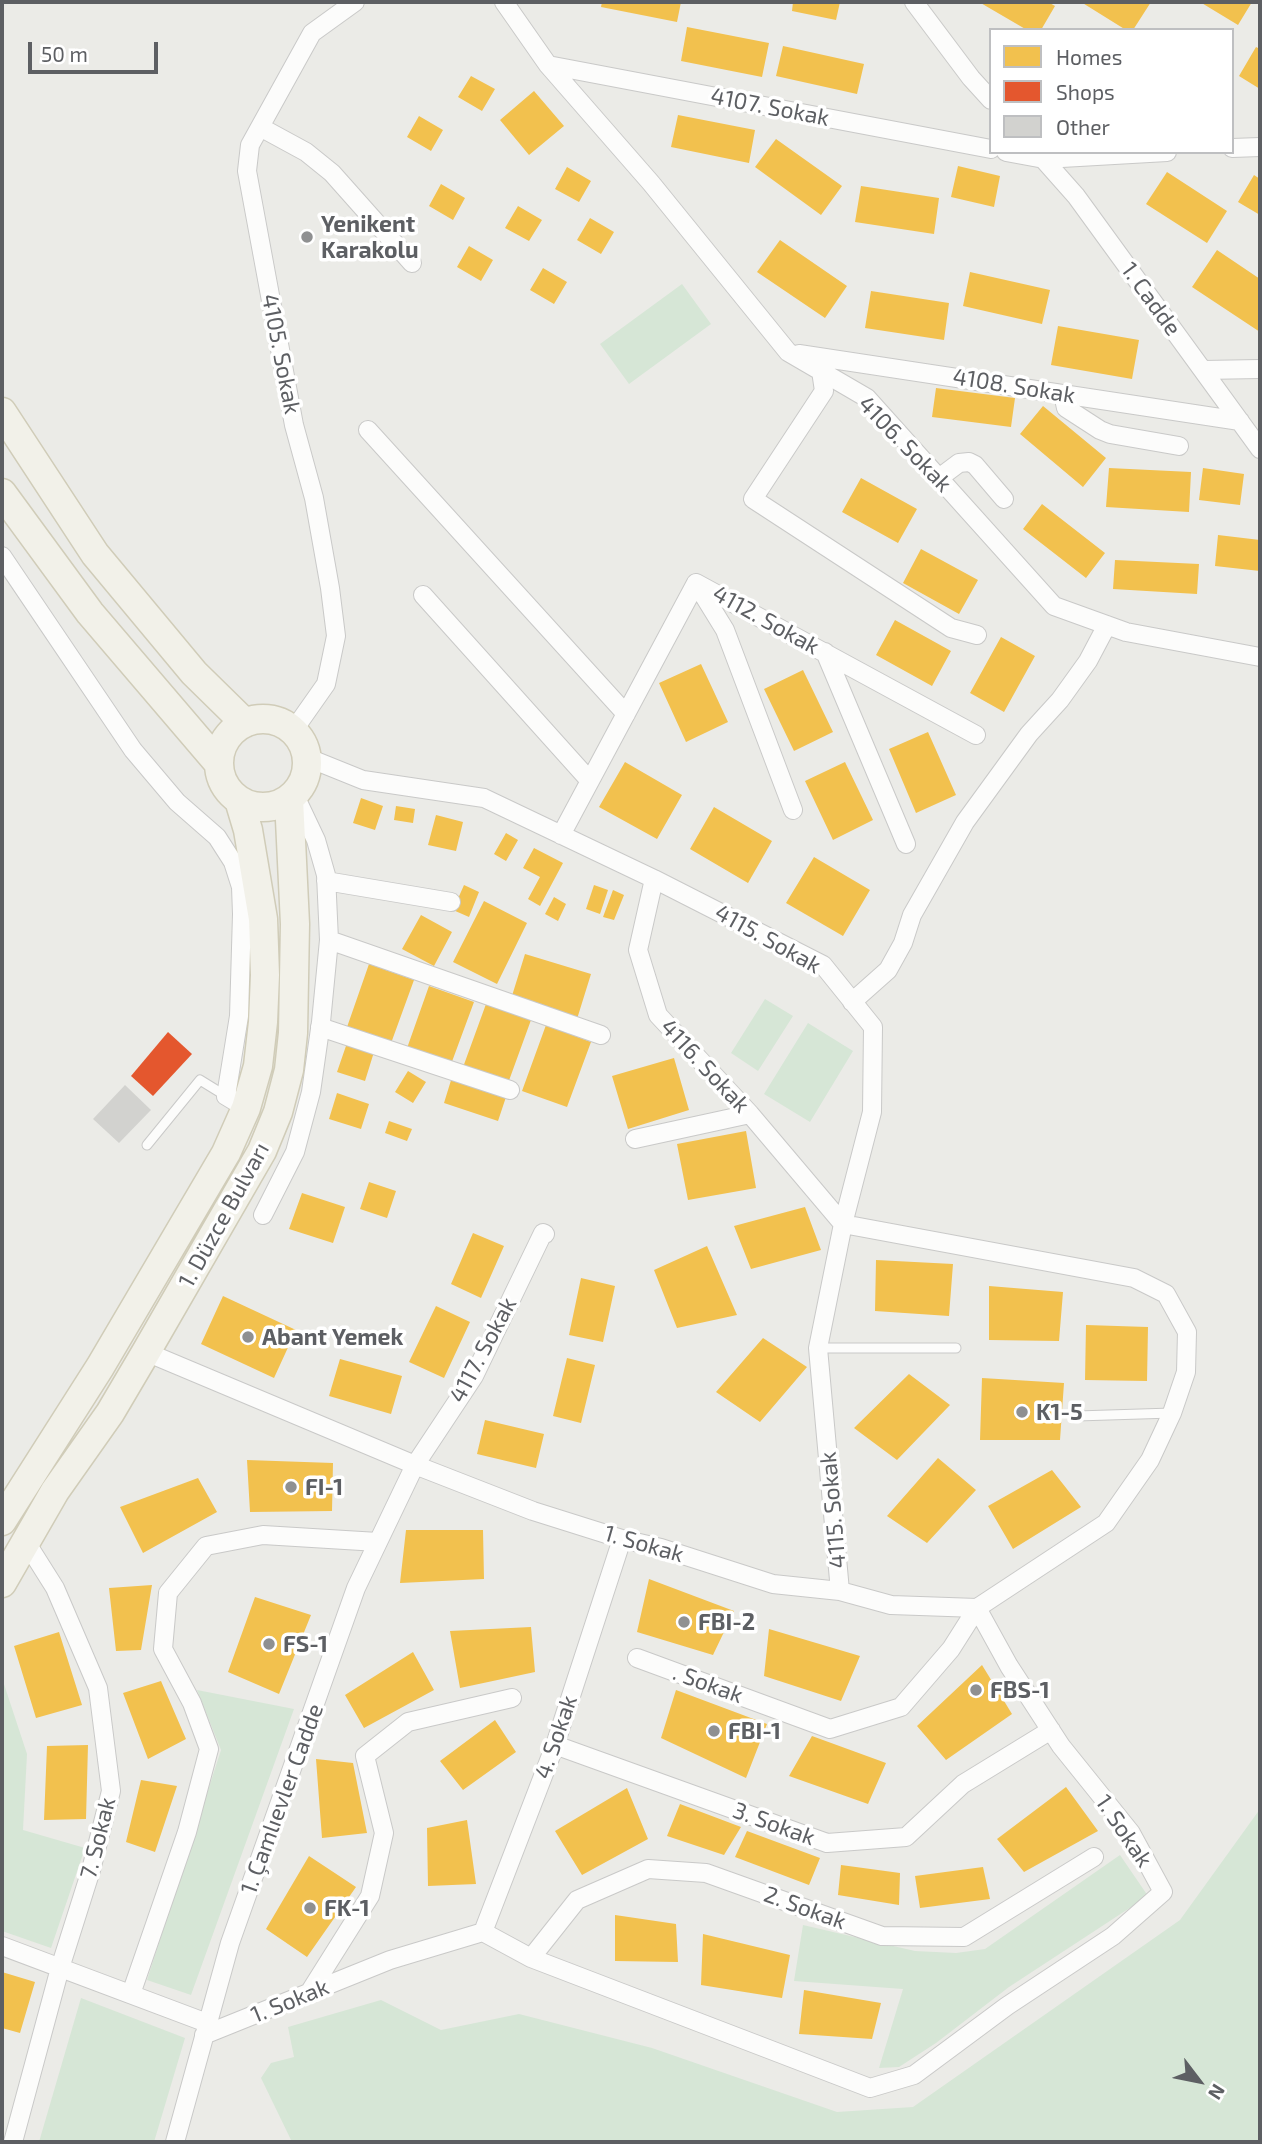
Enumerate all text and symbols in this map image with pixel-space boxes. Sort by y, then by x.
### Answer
scale bar [32,28,161,72]
legend [989,28,1234,154]
text: 50 m [41,41,88,66]
text: Homes [1056,44,1122,69]
text: Shops [1056,79,1115,104]
street label: 4107. Sokak [708,82,832,132]
text: Other [1056,114,1110,139]
place label: Yenikent Karakolu [321,210,419,264]
marker: Yenikent Karakolu [299,229,315,245]
street label: 1. Cadde [1115,257,1187,341]
street label: 4105. Sokak [256,292,306,416]
street label: 4108. Sokak [951,363,1077,409]
street label: 4106. Sokak [852,390,958,498]
street label: 4112. Sokak [708,579,824,661]
street label: 4115. Sokak [710,899,826,979]
street label: 4116. Sokak [655,1013,755,1119]
street label: 1. Düzce Bulvarı [173,1138,275,1292]
street label: 4117. Sokak [444,1292,522,1408]
place label: Abant Yemek [262,1323,403,1351]
marker: Abant Yemek [240,1329,256,1345]
place label: K1-5 [1036,1398,1083,1426]
marker: K1-5 [1014,1404,1030,1420]
street label: 4115. Sokak [814,1450,852,1570]
place label: FI-1 [305,1473,343,1501]
marker: FI-1 [283,1479,299,1495]
street label: 1. Sokak [601,1519,687,1569]
place label: FBI-2 [698,1608,755,1636]
marker: FBI-2 [676,1614,692,1630]
place label: FS-1 [283,1630,328,1658]
marker: FS-1 [261,1636,277,1652]
street label: . Sokak [669,1659,747,1709]
place label: FBS-1 [990,1676,1050,1704]
marker: FBS-1 [968,1682,984,1698]
street label: 4. Sokak [529,1692,583,1782]
street label: 1. Çamlıevler Cadde [235,1700,329,1898]
place label: FBI-1 [728,1717,781,1745]
marker: FBI-1 [706,1723,722,1739]
street label: 1. Sokak [1090,1789,1158,1873]
street label: 7. Sokak [75,1794,121,1882]
street label: 3. Sokak [729,1796,819,1852]
street label: 2. Sokak [760,1880,850,1936]
place label: FK-1 [324,1894,370,1922]
marker: FK-1 [302,1900,318,1916]
street label: 1. Sokak [247,1973,333,2029]
north arrow [1164,2046,1234,2116]
text: N [1204,2080,1231,2104]

